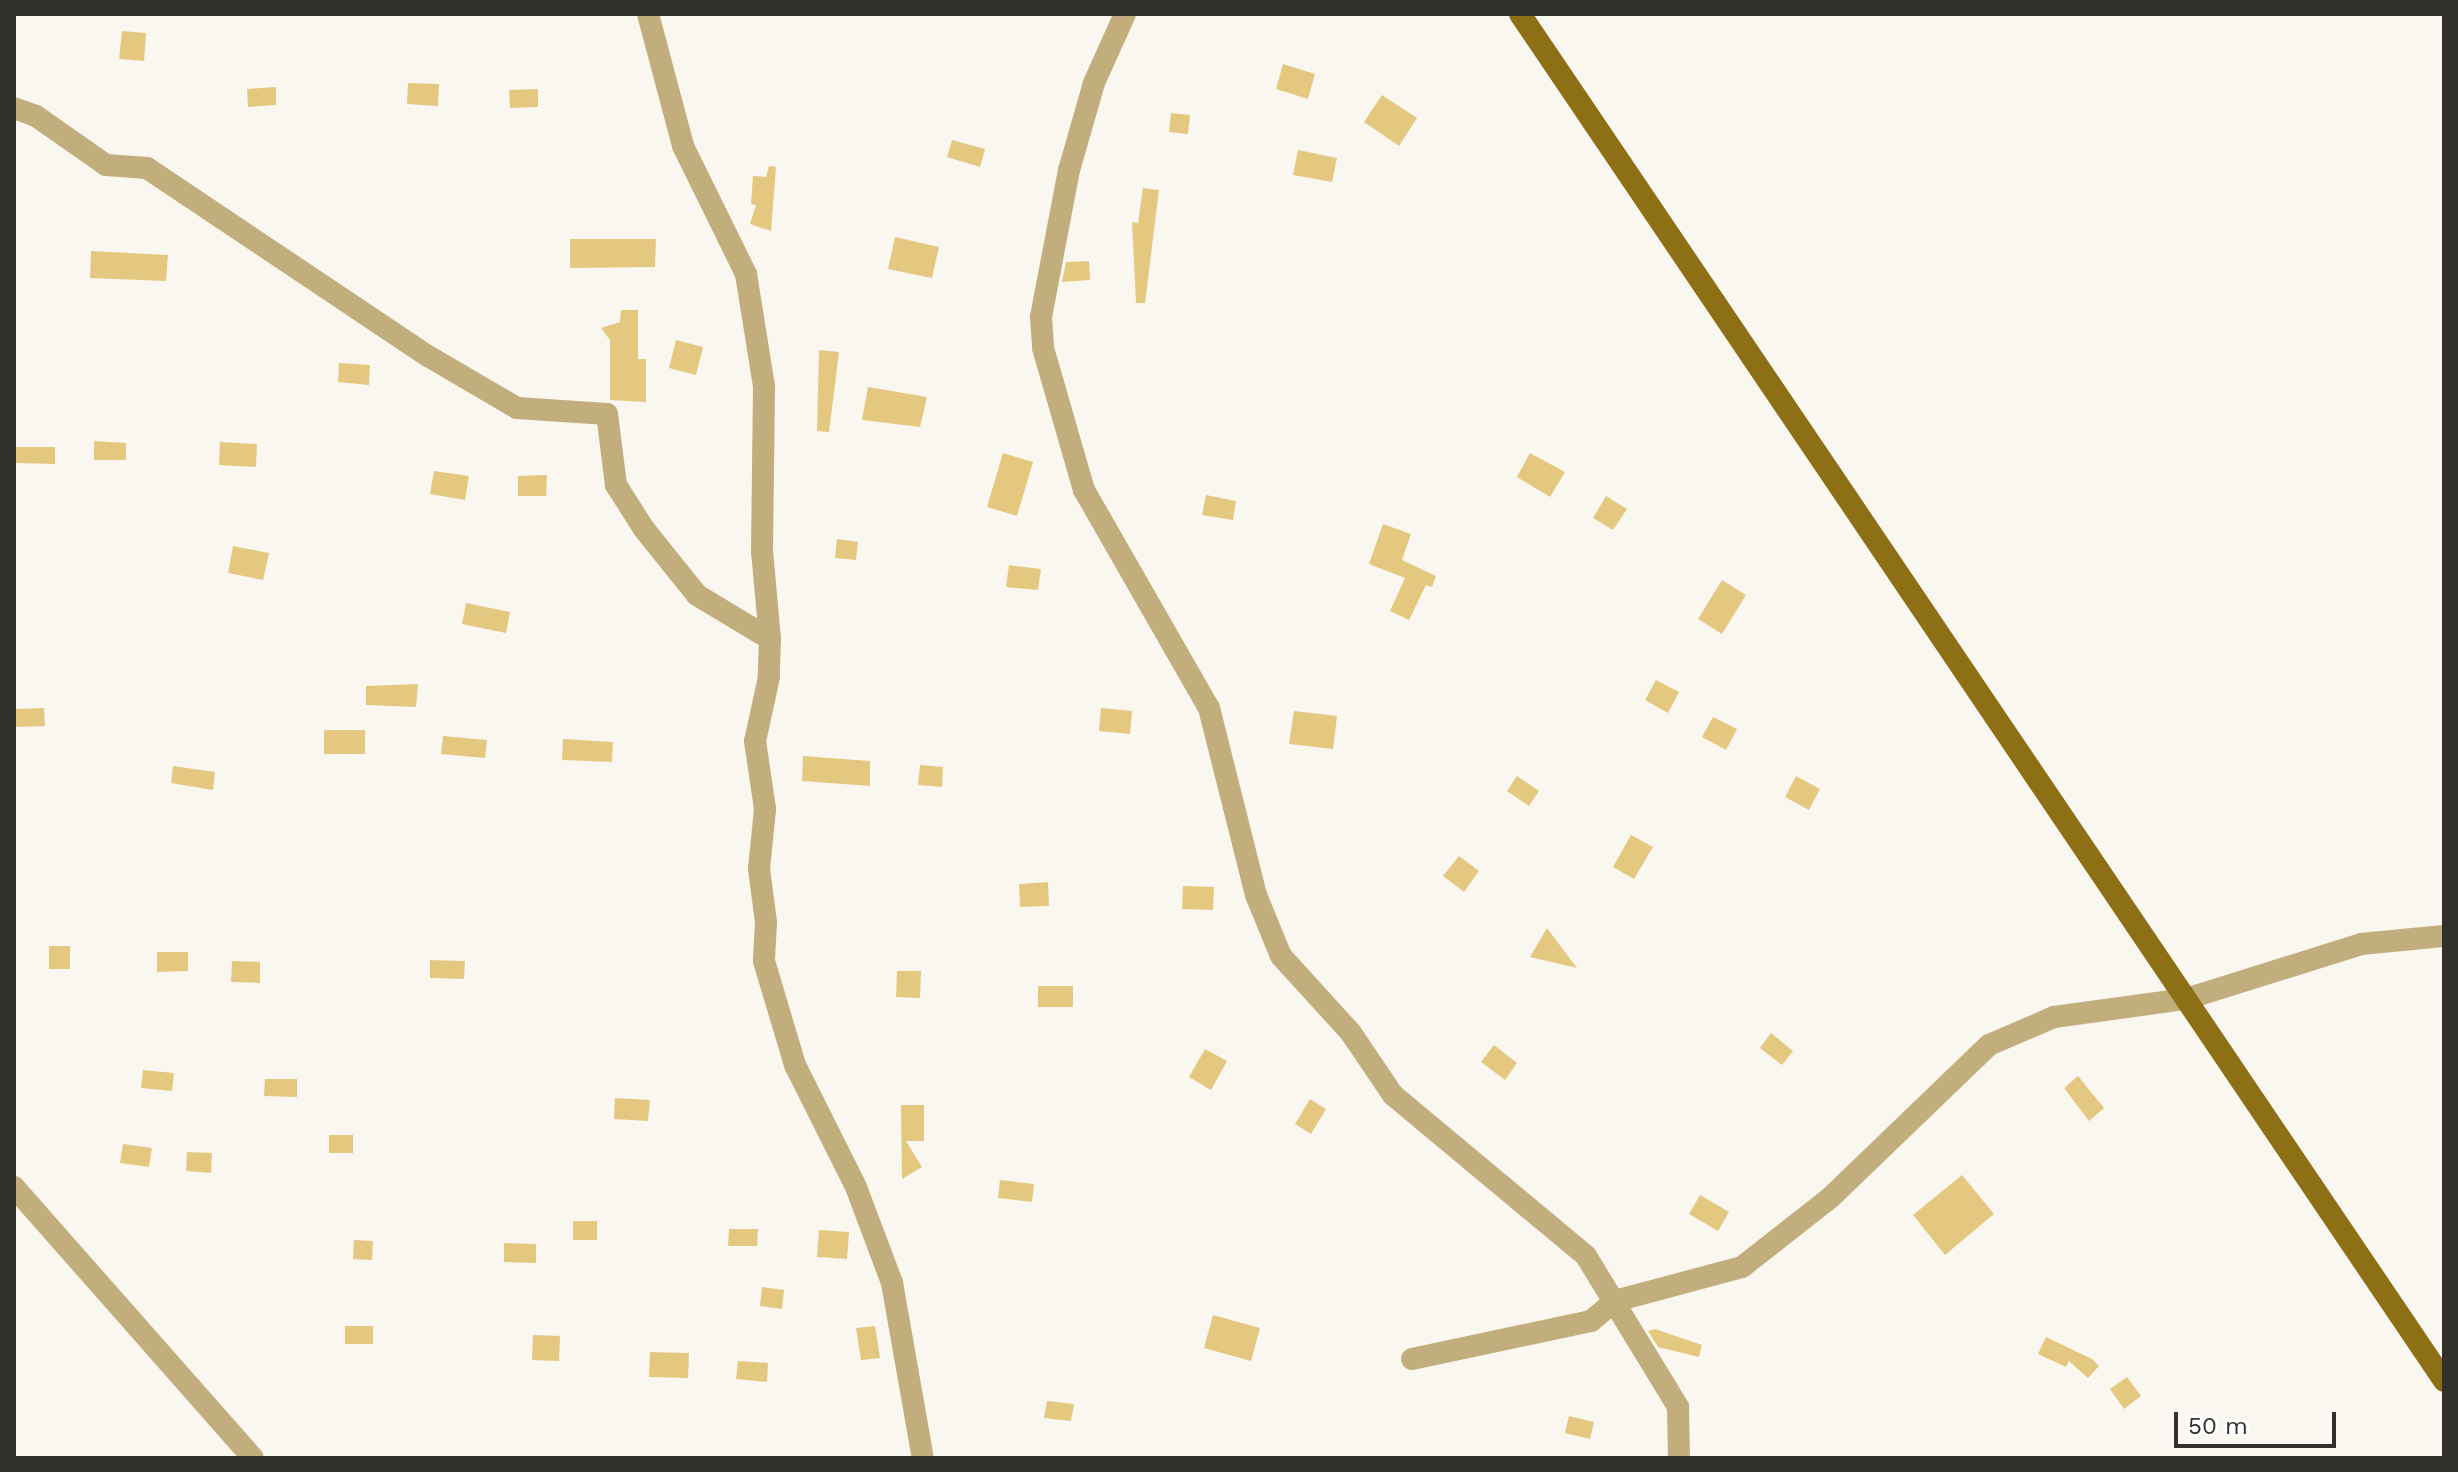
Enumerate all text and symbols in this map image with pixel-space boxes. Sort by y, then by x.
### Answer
scale bar [2178,1396,2340,1446]
text: 50 m [2188,1412,2248,1440]

